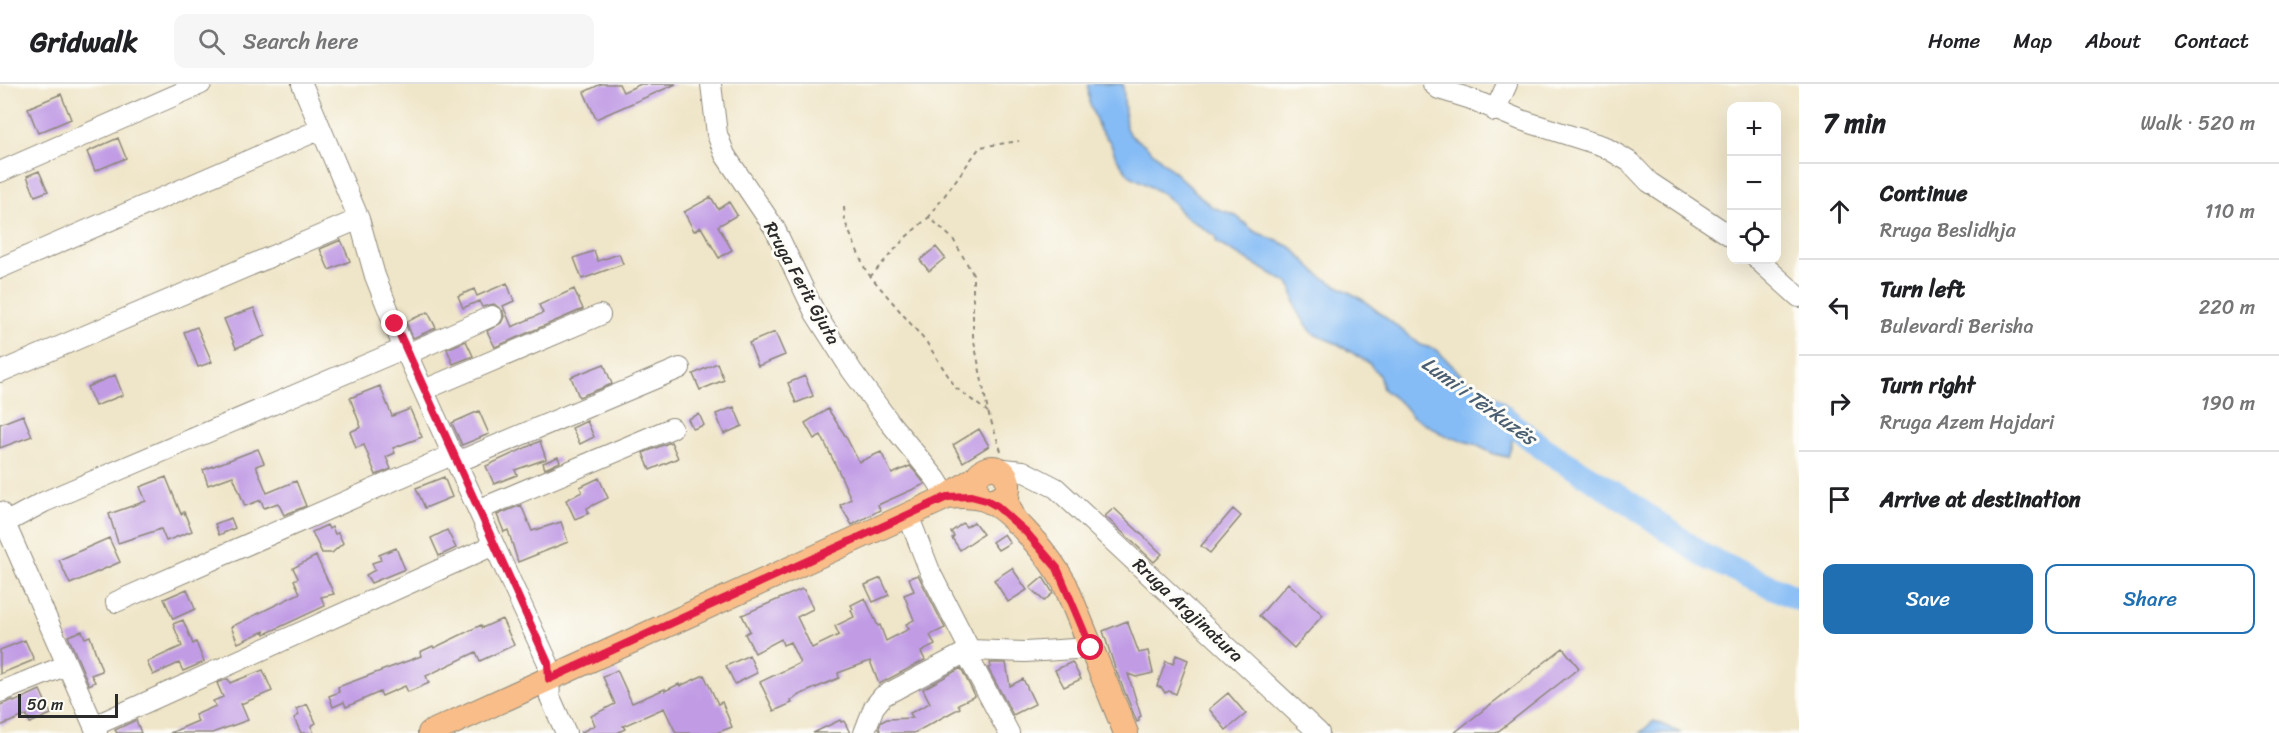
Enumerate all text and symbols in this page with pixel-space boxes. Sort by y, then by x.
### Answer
search box [174,14,594,68]
text: Gridwalk [30,17,138,66]
text: Search here [243,22,359,61]
text: Home [1928,22,1980,60]
text: Map [2013,22,2052,60]
text: About [2085,22,2142,60]
text: Contact [2175,22,2249,60]
icon: search [195,25,228,58]
text: 7 min [1823,100,1886,146]
map controls [1727,102,1781,264]
button: + [1727,102,1781,156]
text: Walk · 520 m [2141,106,2255,141]
button: − [1727,156,1781,210]
text: Continue [1880,174,1968,213]
text: 110 m [2205,194,2255,229]
icon: ahead [1823,195,1856,228]
button: locate [1727,210,1781,264]
text: Rruga Beslidhja [1880,213,2016,248]
street label: Rruga Ferit Gjuta [755,215,849,351]
text: Turn left [1880,270,1965,309]
text: 220 m [2199,290,2255,325]
icon: left [1823,291,1856,324]
text: Bulevardi Berisha [1880,309,2033,344]
route end [381,310,407,336]
water label: Lumi i Tërkuzës [1414,347,1546,456]
text: Turn right [1880,366,1975,405]
text: 190 m [2201,386,2255,421]
icon: right [1823,387,1856,420]
text: Rruga Azem Hajdari [1880,405,2054,440]
text: Arrive at destination [1880,480,2081,519]
icon: arrive [1823,483,1856,516]
street label: Rruga Argjinatura [1125,550,1251,670]
button: Save [1823,564,2033,634]
button: Share [2045,564,2255,634]
route start [1077,634,1103,660]
text: 50 m [27,690,63,719]
scale bar [18,691,118,718]

